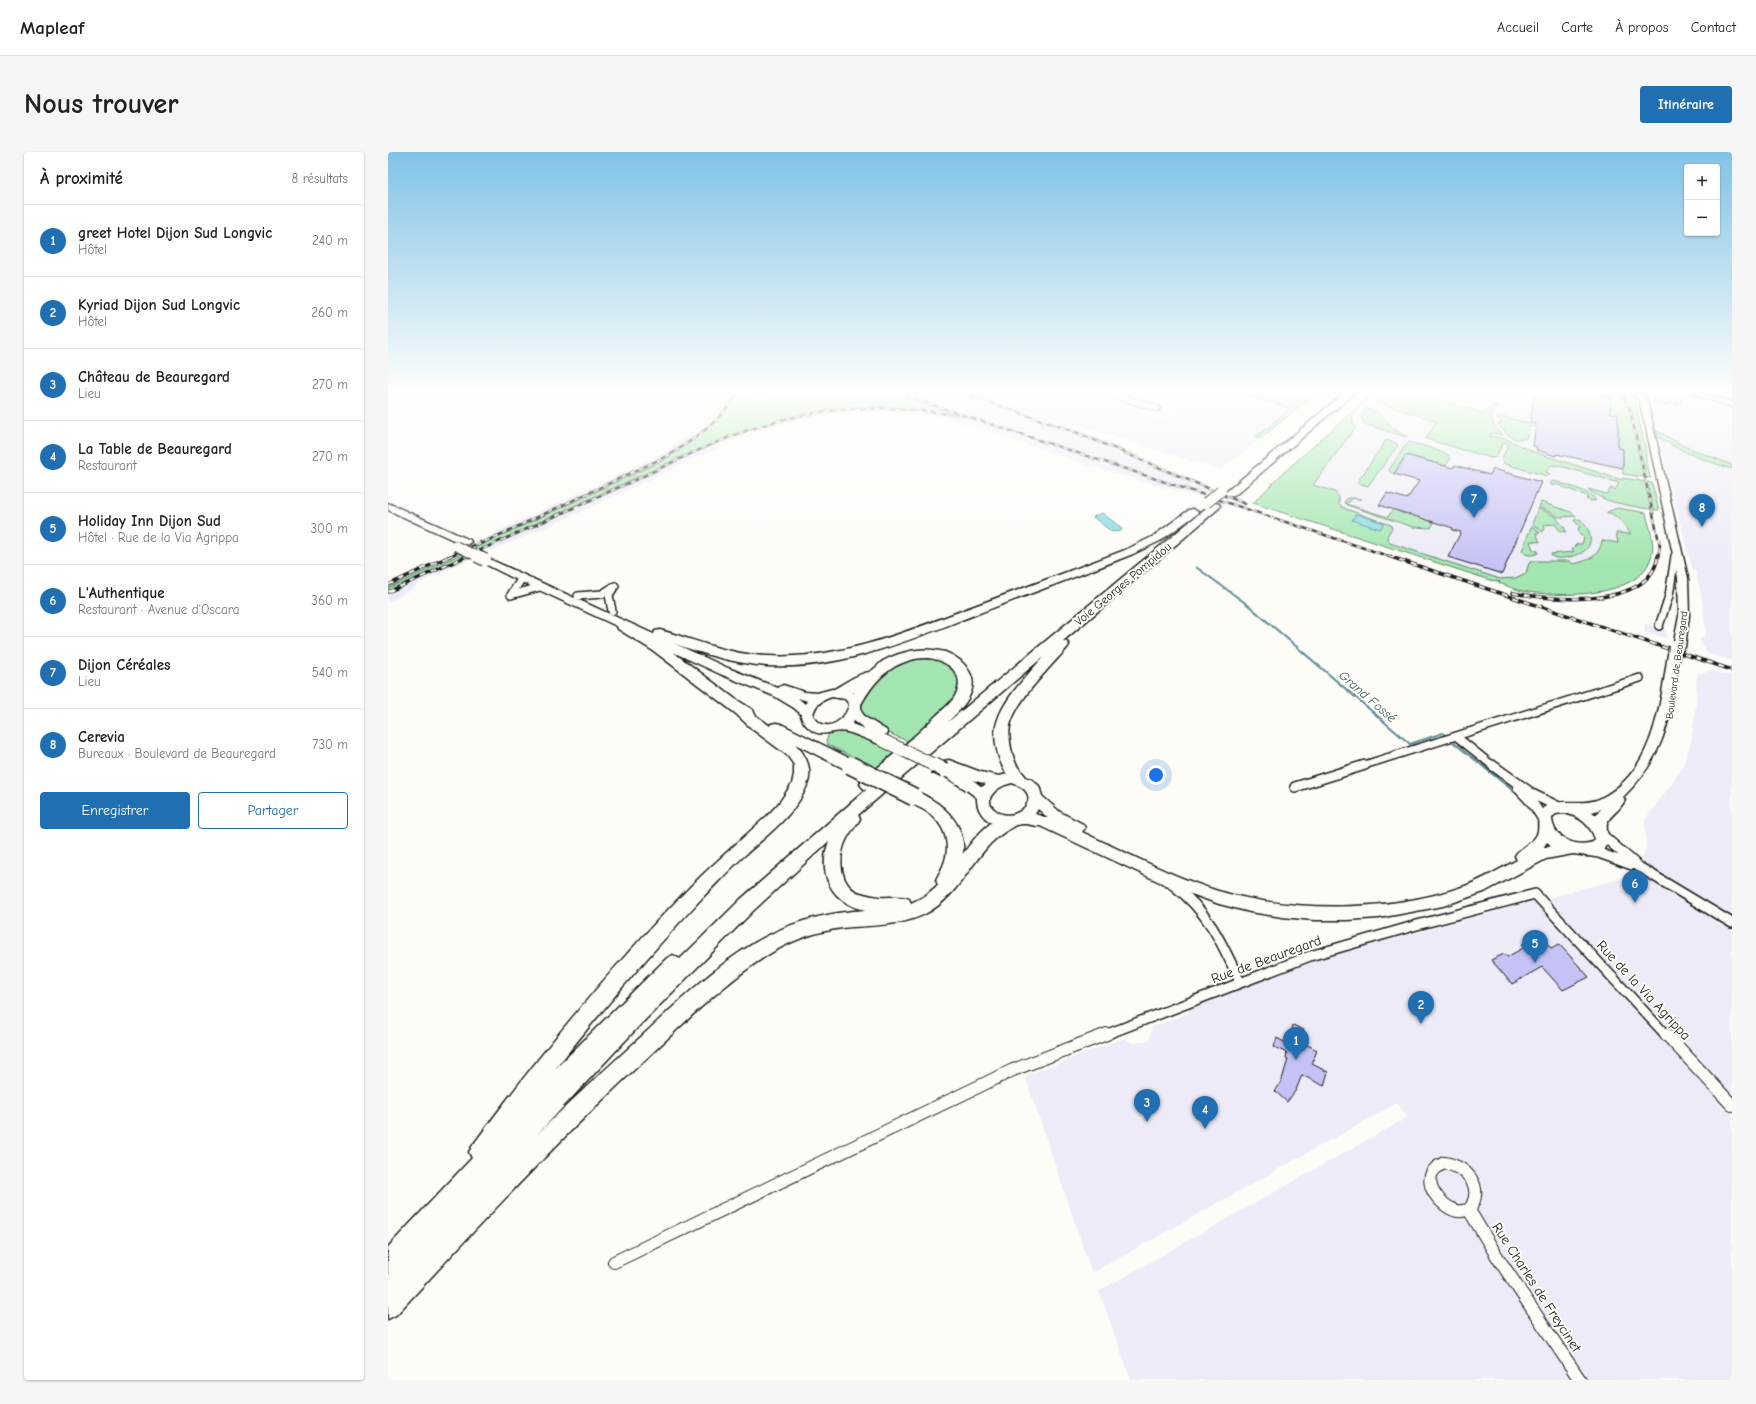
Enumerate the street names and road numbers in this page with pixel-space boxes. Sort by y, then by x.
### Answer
street label: Voie Georges Pompidou [1072,539,1174,629]
street label: Boulevard de Beauregard [1663,611,1690,720]
street label: Rue de Beauregard [1209,932,1324,987]
street label: Rue de la Via Agrippa [1593,937,1694,1044]
street label: Rue Charles de Freycinet [1488,1219,1585,1356]

